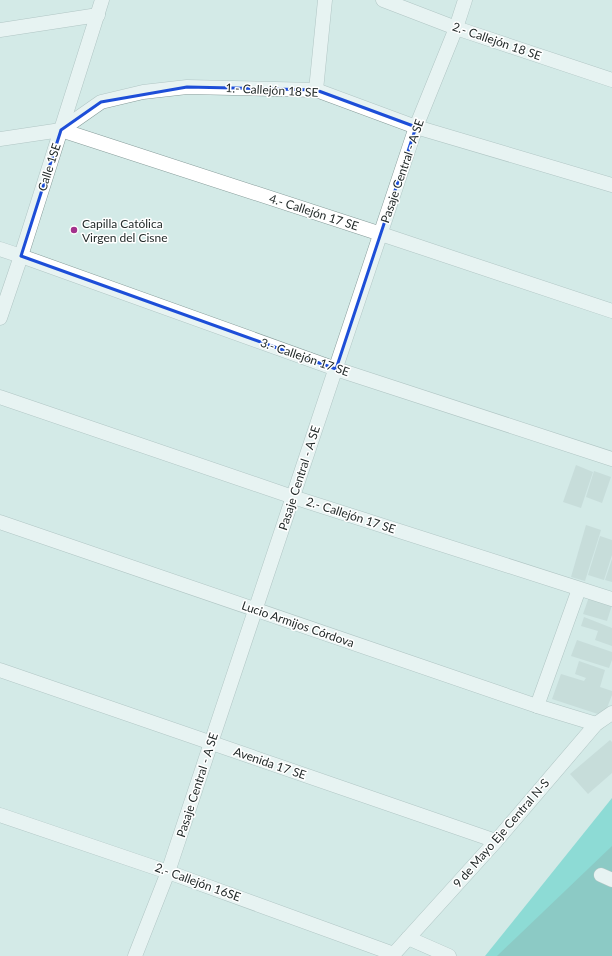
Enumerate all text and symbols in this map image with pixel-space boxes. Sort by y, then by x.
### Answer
street label: 2.- Callejón 18 SE [451,19,544,63]
street label: 1.- Callejón 18 SE [225,80,319,100]
street label: Pasaje Central - A SE [377,117,427,225]
street label: Calle 1SE [34,141,64,193]
street label: 4.- Callejón 17 SE [267,190,361,234]
place label: Capilla Católica Virgen del Cisne [82,216,168,245]
marker: Capilla Católica Virgen del Cisne [69,225,79,235]
street label: 3.- Callejón 17 SE [259,335,352,379]
street label: Pasaje Central - A SE [275,424,323,532]
street label: 2.- Callejón 17 SE [304,493,398,537]
street label: Lucio Armijos Córdova [240,598,356,650]
street label: Pasaje Central - A SE [173,731,221,839]
street label: Avenida 17 SE [232,744,308,782]
street label: 9 de Mayo Eje Central N-S [450,775,552,891]
street label: 2.- Callejón 16SE [153,860,243,904]

